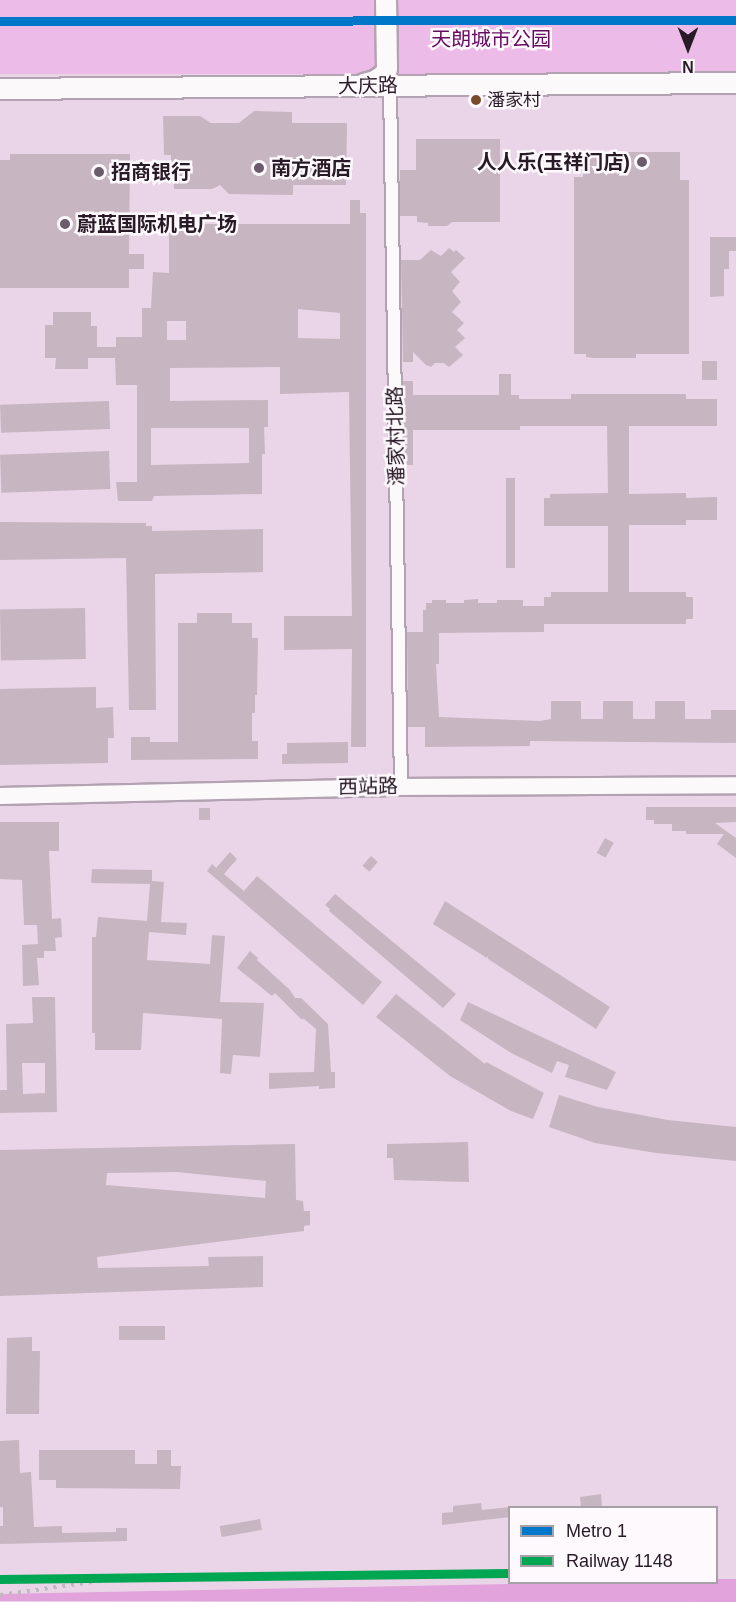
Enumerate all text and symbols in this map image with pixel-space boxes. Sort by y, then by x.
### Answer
north arrow [658,18,718,78]
park label: 天朗城市公园 [431,27,551,51]
text: N [682,58,694,75]
street label: 大庆路 [338,73,398,99]
place label: 潘家村 [487,89,541,111]
marker: 潘家村 [470,94,482,106]
place label: 人人乐(玉祥门店) [477,150,630,174]
marker: 人人乐(玉祥门店) [635,155,649,169]
place label: 南方酒店 [271,156,351,180]
place label: 招商银行 [111,160,191,184]
marker: 南方酒店 [252,161,266,175]
marker: 招商银行 [92,165,106,179]
place label: 蔚蓝国际机电广场 [77,212,237,236]
marker: 蔚蓝国际机电广场 [58,217,72,231]
street label: 潘家村北路 [383,386,409,486]
street label: 西站路 [338,774,398,800]
legend [508,1506,718,1584]
text: Metro 1 [566,1521,627,1541]
text: Railway 1148 [566,1551,673,1571]

